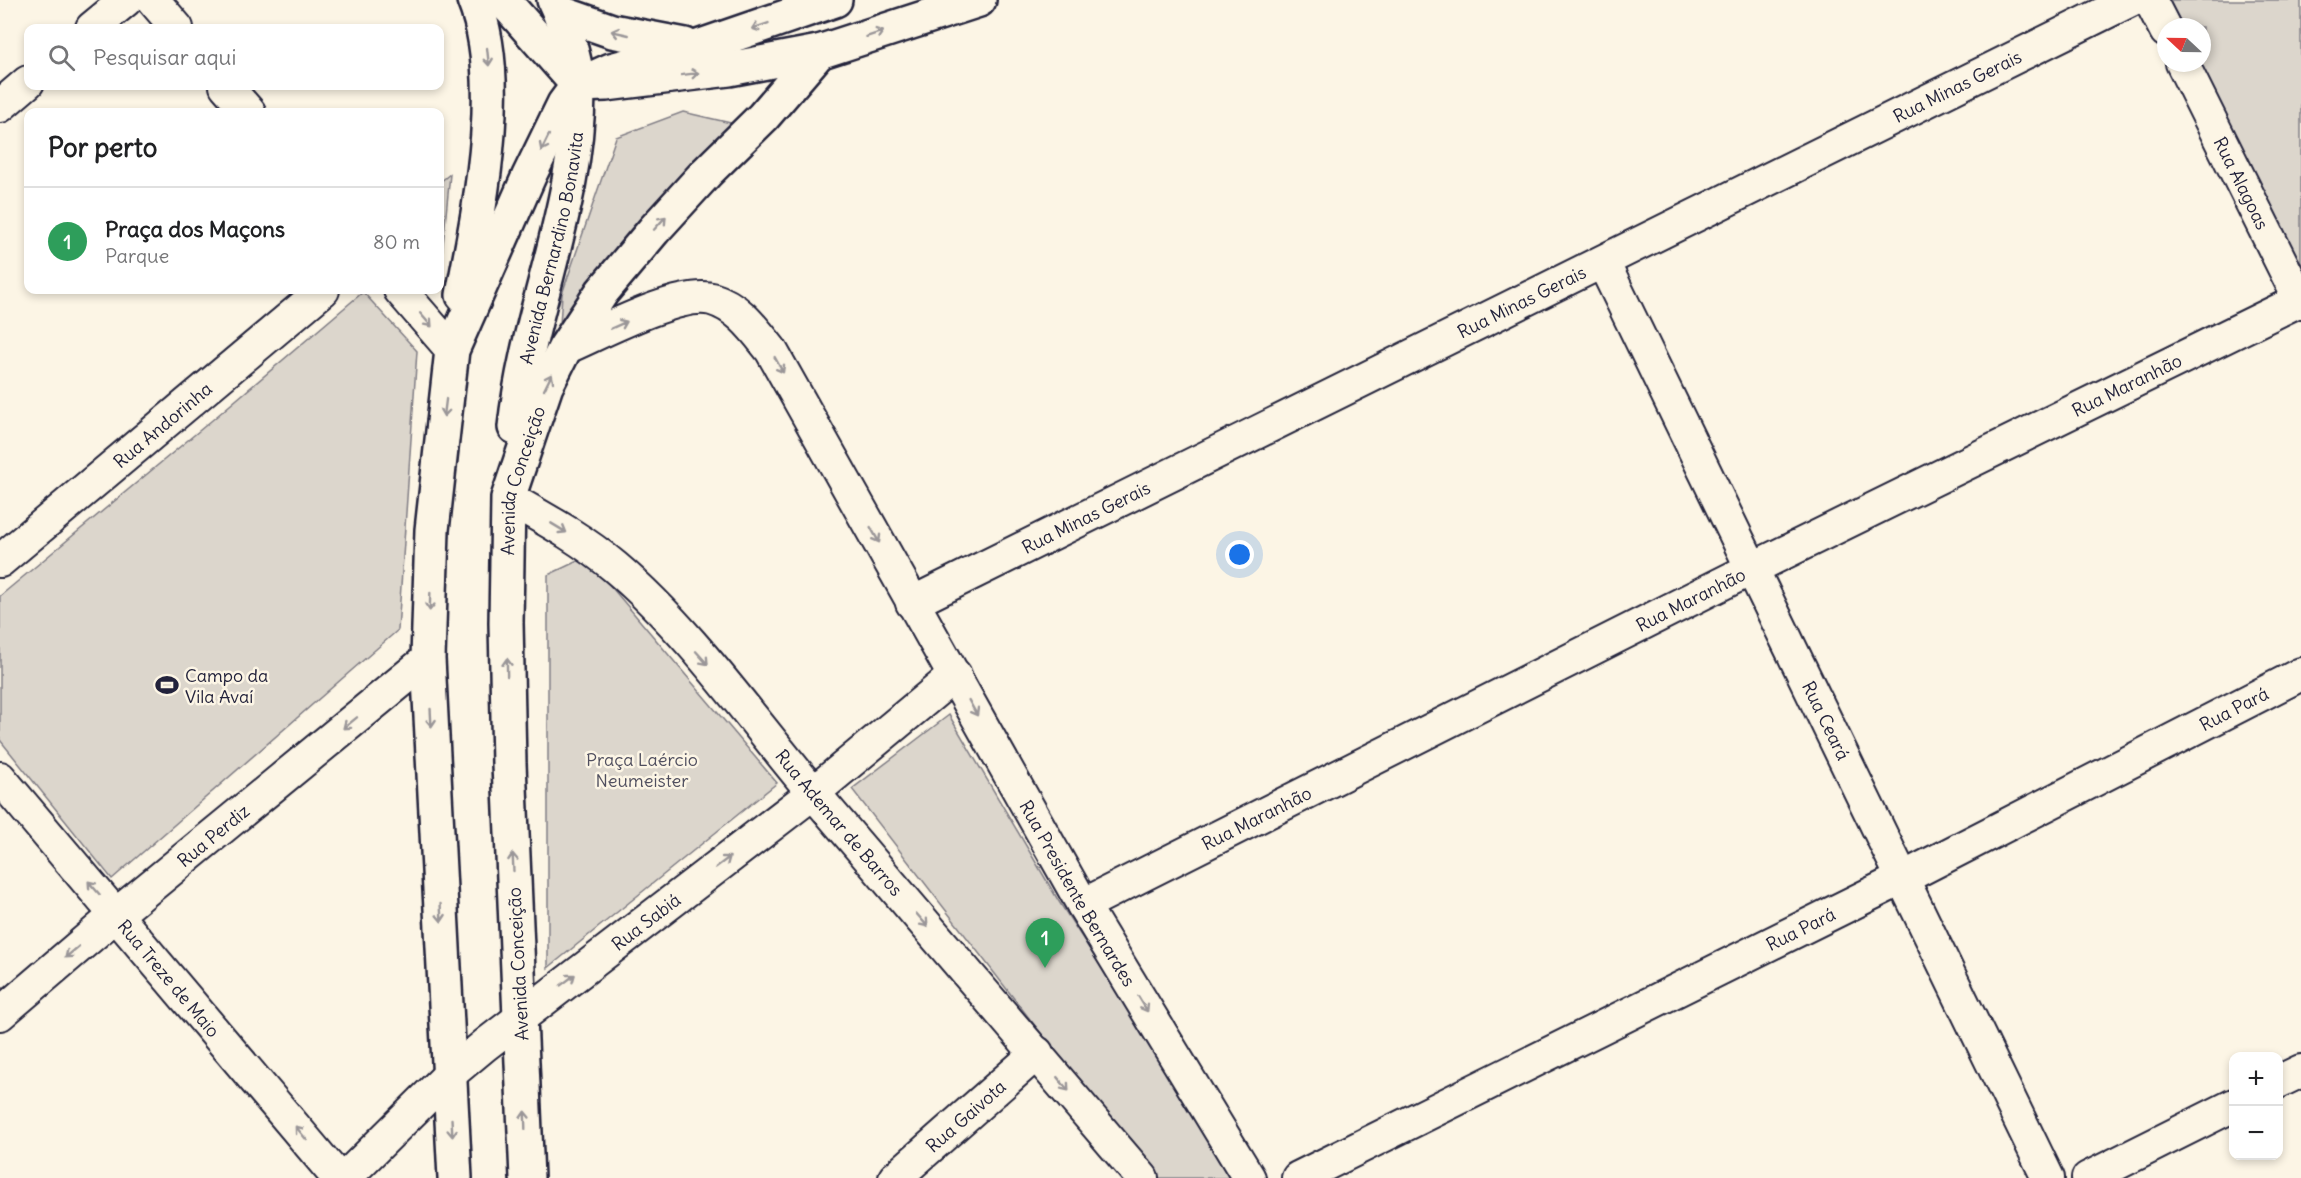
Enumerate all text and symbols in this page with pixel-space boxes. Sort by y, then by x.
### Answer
north arrow [2157,18,2211,72]
one-way arrow [751,21,769,32]
search box [24,24,444,90]
one-way arrow [611,27,630,38]
one-way arrow [865,28,884,39]
icon: search [45,41,78,74]
text: Pesquisar aqui [93,43,236,71]
street label: Rua Minas Gerais [1889,45,2025,127]
one-way arrow [482,46,493,66]
one-way arrow [680,68,700,79]
text: Por perto [48,131,157,164]
street label: Avenida Bernardino Bonavita [514,131,587,366]
one-way arrow [539,133,551,151]
street label: Rua Alagoas [2209,133,2274,233]
text: Praça dos Maçons [105,215,285,243]
one-way arrow [653,216,667,231]
text: 1 [64,229,71,254]
text: 80 m [373,229,420,254]
text: Parque [105,243,169,268]
street label: Rua Minas Gerais [1453,260,1590,343]
one-way arrow [419,312,433,327]
one-way arrow [609,319,628,330]
street label: Rua Maranhão [2068,348,2185,422]
one-way arrow [774,356,786,373]
one-way arrow [543,373,555,391]
street label: Rua Andorinha [108,377,216,473]
one-way arrow [439,397,450,417]
street label: Avenida Conceição [496,403,550,555]
street label: Rua Minas Gerais [1018,476,1154,558]
one-way arrow [550,522,567,534]
one-way arrow [869,526,881,543]
your location [1225,540,1254,569]
street label: Rua Maranhão [1632,562,1749,637]
one-way arrow [424,592,436,612]
one-way arrow [695,650,709,665]
one-way arrow [501,657,512,677]
place label: Campo da Vila Avaí [185,664,268,708]
sports icon: Campo da Vila Avaí [154,672,180,698]
street label: Rua Ceará [1797,677,1855,764]
street label: Rua Pará [2195,681,2272,736]
one-way arrow [967,699,979,716]
one-way arrow [426,707,437,727]
one-way arrow [343,716,359,729]
street label: Rua Ademar de Barros [771,745,908,900]
park label: Praça Laércio Neumeister [586,748,698,792]
street label: Rua Maranhão [1198,781,1315,855]
street label: Rua Presidente Bernardes [1015,796,1141,990]
street label: Rua Perdiz [172,799,254,872]
one-way arrow [508,852,519,872]
one-way arrow [714,856,730,868]
one-way arrow [87,881,101,896]
street label: Avenida Conceição [502,887,534,1041]
street label: Rua Sabiá [607,888,685,955]
one-way arrow [436,902,447,922]
street label: Rua Pará [1762,902,1839,956]
one-way arrow [915,911,929,927]
street label: Rua Treze de Maio [113,915,225,1042]
pin: 1 [1026,918,1064,968]
one-way arrow [64,946,80,959]
one-way arrow [559,974,575,987]
one-way arrow [1138,995,1150,1012]
map controls [2229,1052,2283,1160]
button: + [2229,1052,2283,1106]
street label: Rua Gaivota [921,1075,1010,1157]
one-way arrow [1056,1076,1070,1091]
button: − [2229,1106,2283,1160]
one-way arrow [519,1110,530,1130]
one-way arrow [447,1118,458,1138]
one-way arrow [295,1125,308,1141]

